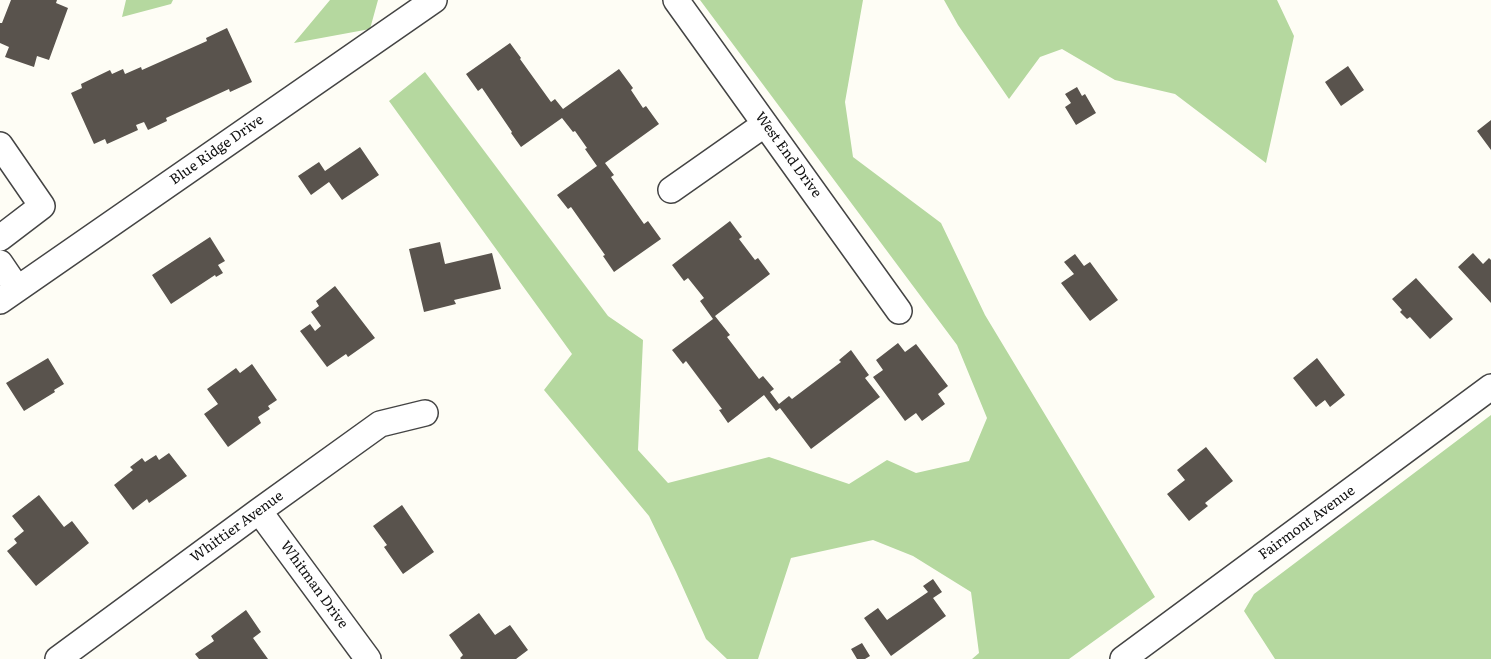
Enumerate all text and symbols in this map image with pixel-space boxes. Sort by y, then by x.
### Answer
street label: West End Drive [751,109,825,201]
street label: Blue Ridge Drive [167,111,267,189]
street label: Fairmont Avenue [1256,482,1358,564]
street label: Whittier Avenue [187,488,287,566]
street label: Whitman Drive [277,538,351,632]

